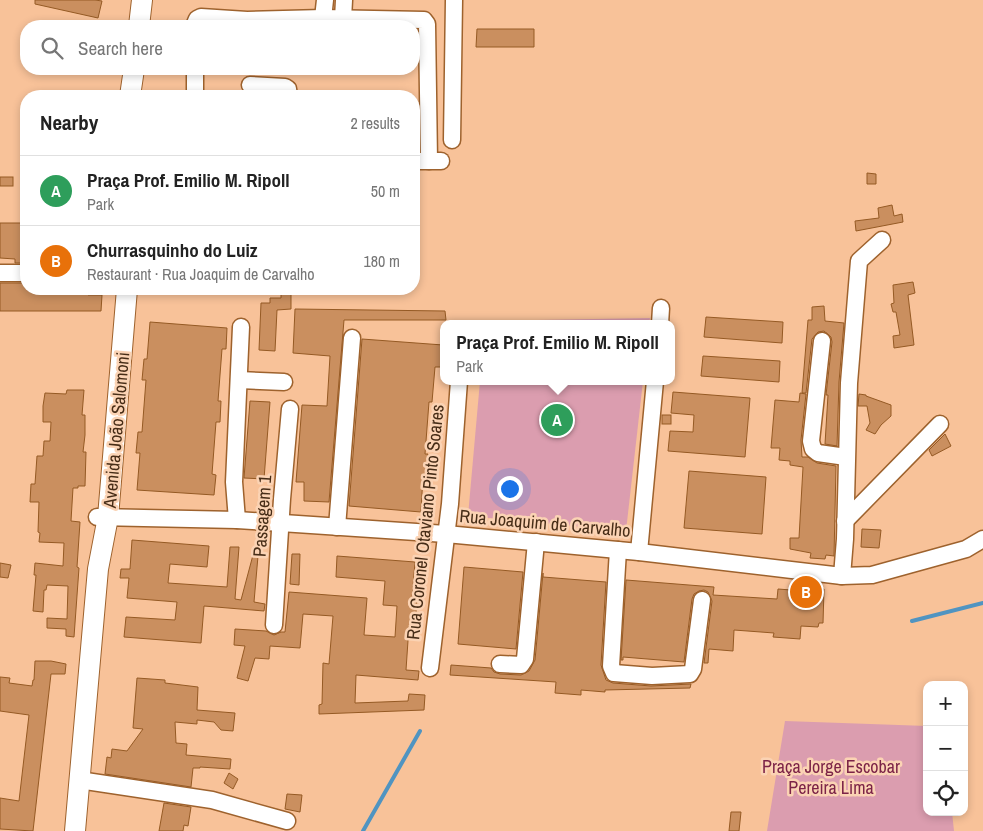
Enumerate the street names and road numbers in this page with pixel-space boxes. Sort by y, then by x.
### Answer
street label: Avenida João Salomoni [97,351,135,510]
street label: Rua Coronel Otaviano Pinto Soares [400,403,450,641]
street label: Passagem 1 [247,473,277,558]
street label: Rua Joaquim de Carvalho [459,503,631,543]

